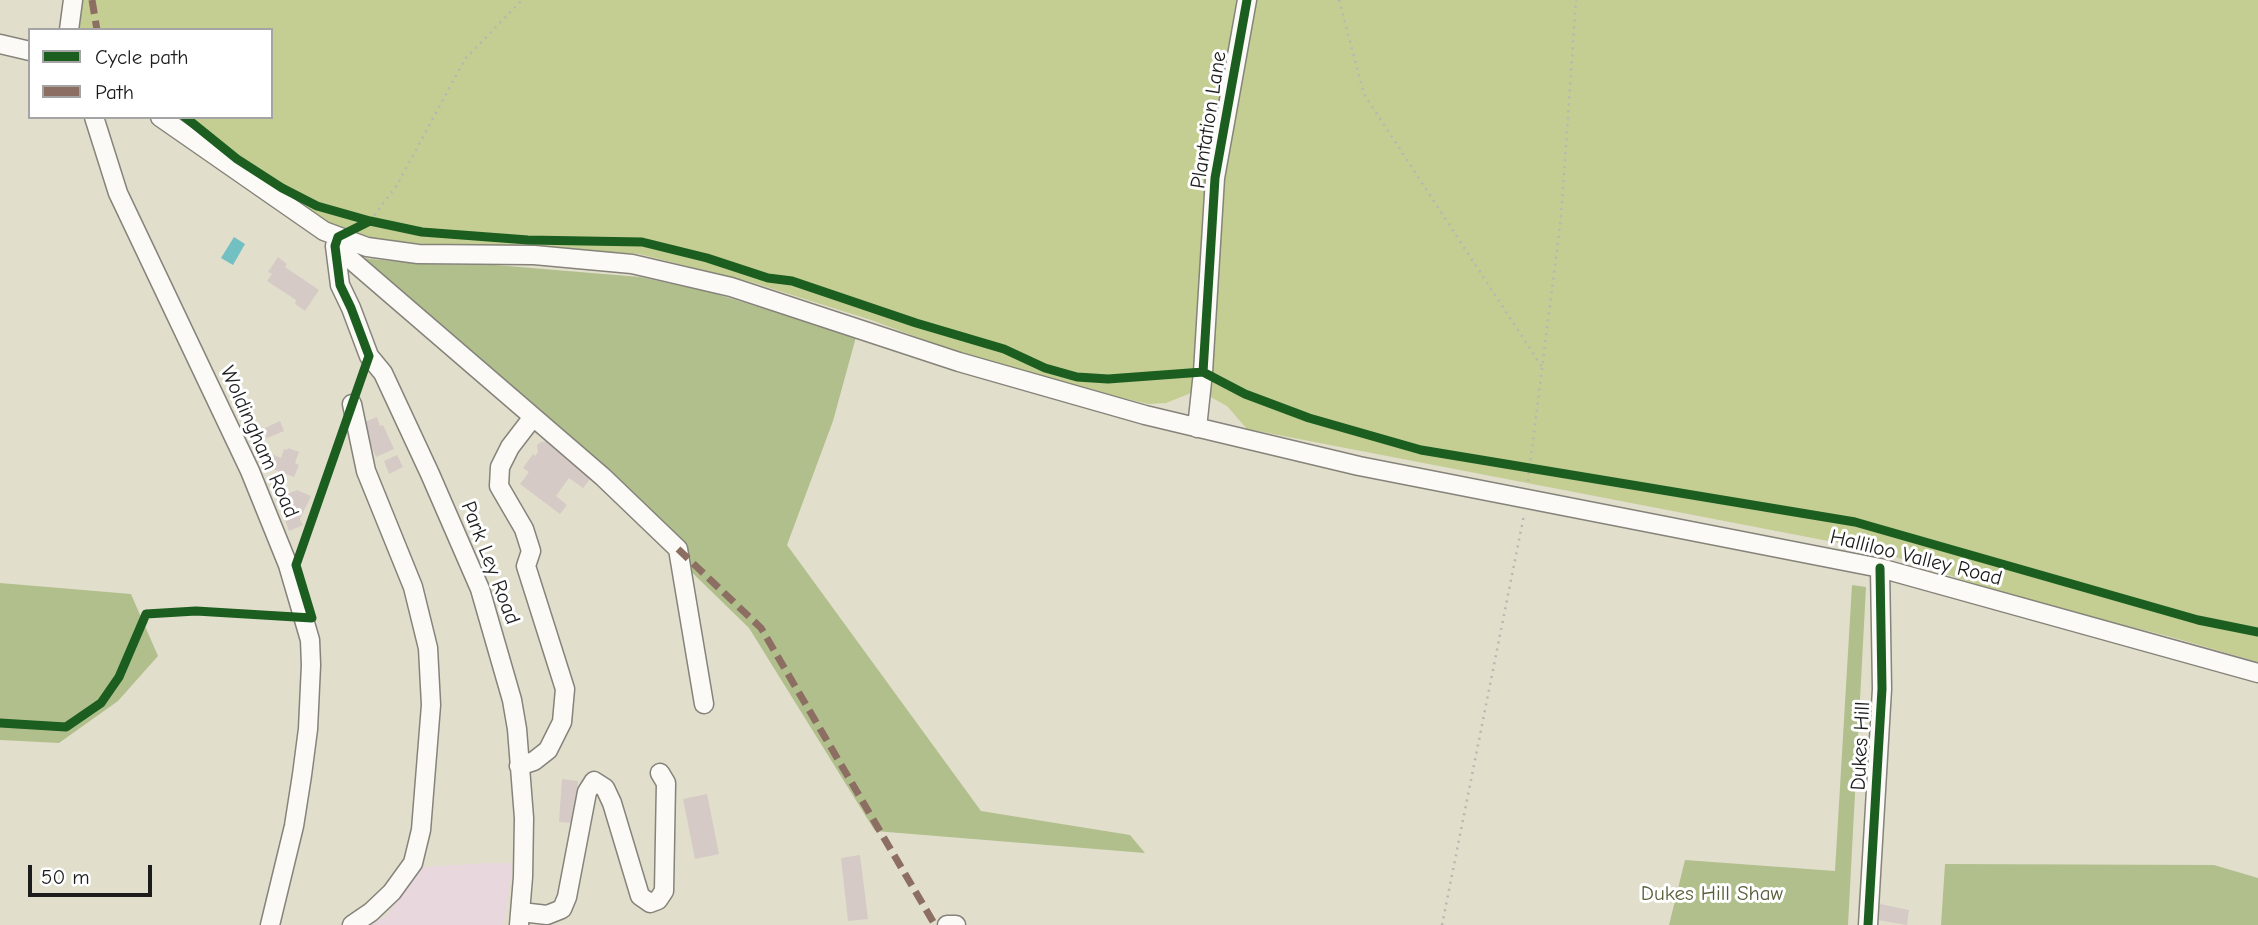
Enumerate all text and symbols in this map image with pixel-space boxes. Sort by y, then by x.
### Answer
legend [28,28,273,119]
text: Cycle path [95,45,188,69]
street label: Plantation Lane [1186,50,1232,190]
text: Path [95,80,134,104]
street label: Woldingham Road [214,362,304,522]
street label: Park Ley Road [455,498,525,628]
street label: Halliloo Valley Road [1827,524,2005,592]
street label: Dukes Hill [1846,701,1876,791]
scale bar [32,852,156,896]
text: 50 m [41,865,90,889]
park label: Dukes Hill Shaw [1641,881,1783,907]

